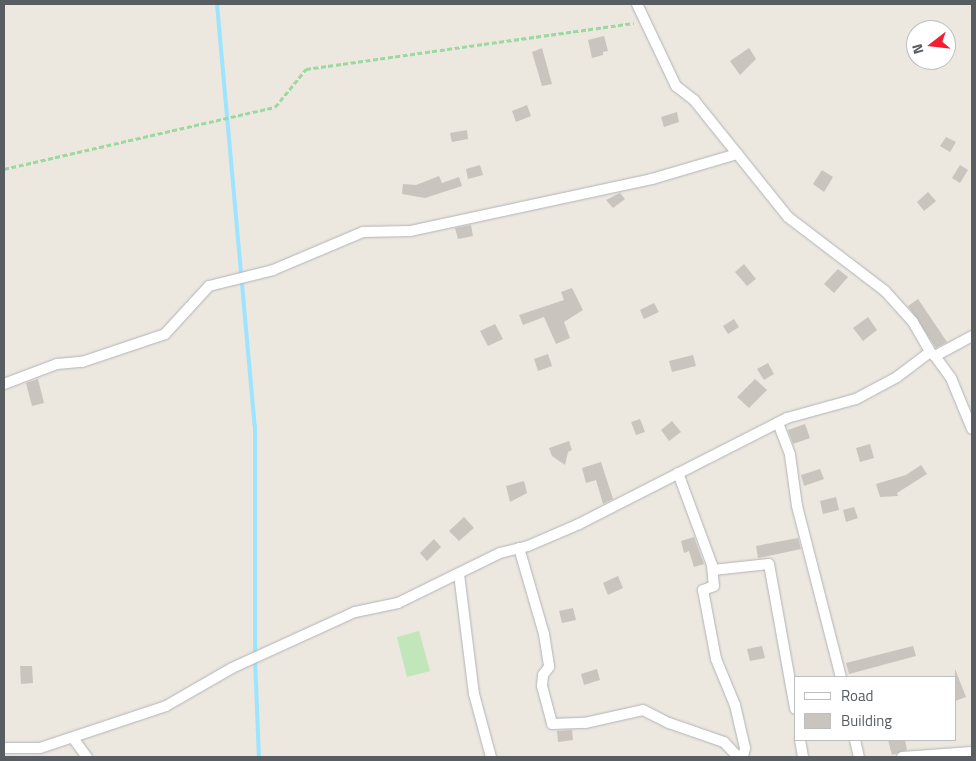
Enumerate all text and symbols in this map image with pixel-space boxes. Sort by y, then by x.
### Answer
north arrow [906,20,956,70]
text: N [906,41,928,57]
legend [794,676,956,741]
text: Road [841,684,873,707]
text: Building [841,709,892,732]

